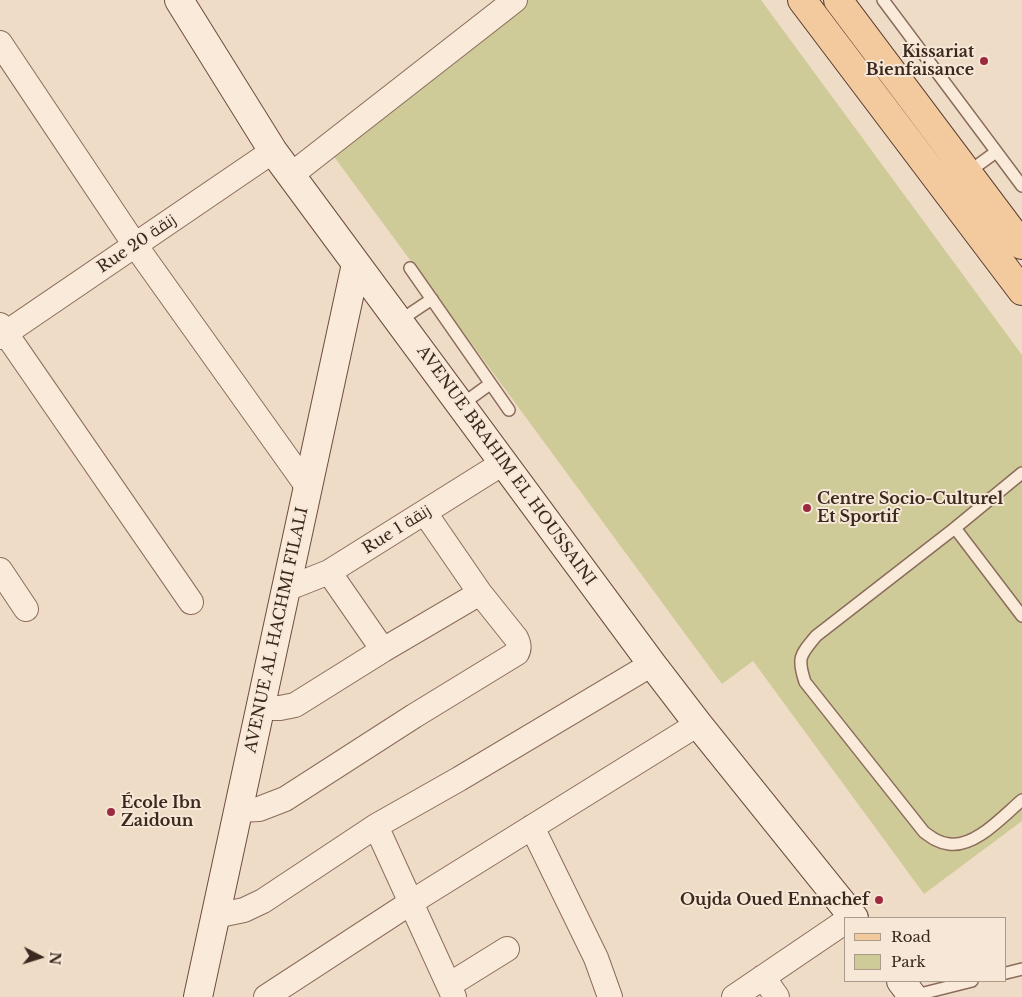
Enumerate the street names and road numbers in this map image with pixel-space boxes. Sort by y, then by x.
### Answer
street label: Rue 20 زنقة [94,211,180,277]
street label: AVENUE BRAHIM EL HOUSSAINI [412,342,600,590]
street label: Rue 1 زنقة [359,502,435,558]
street label: AVENUE AL HACHMI FILALI [242,505,312,755]

